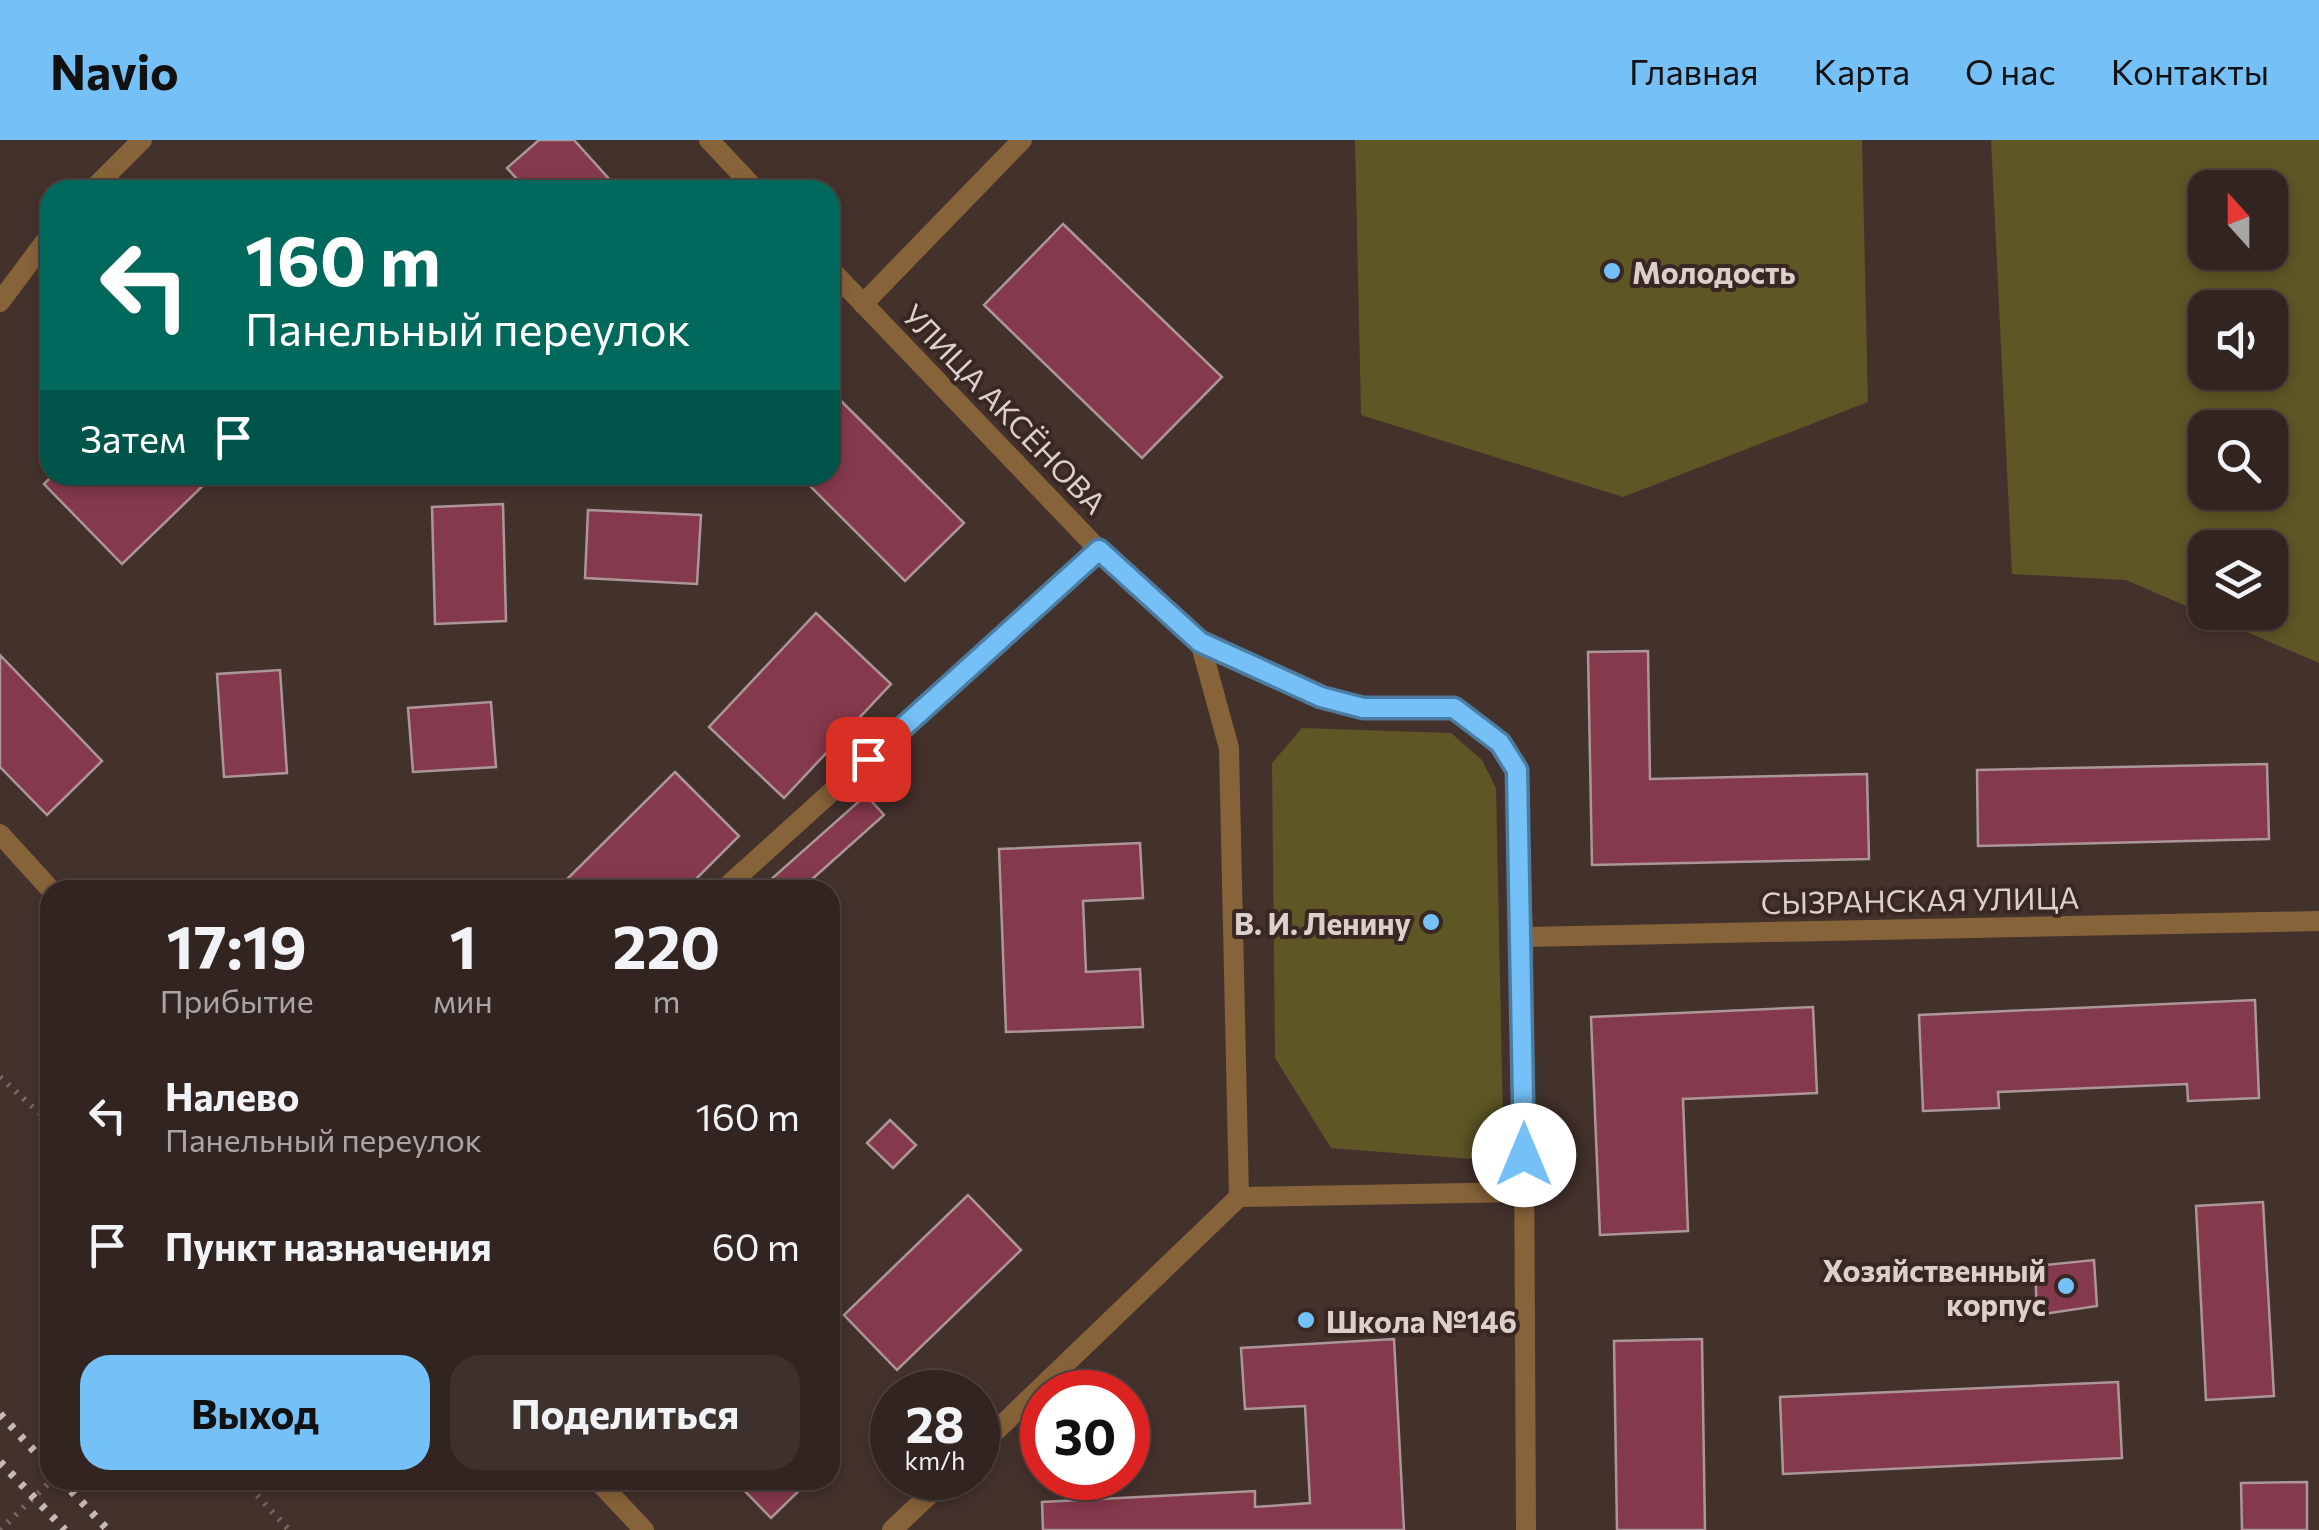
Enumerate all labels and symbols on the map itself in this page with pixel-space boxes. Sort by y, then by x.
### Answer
north arrow [2188,170,2288,270]
place label: Молодость [1632,253,1796,290]
marker: Молодость [1601,260,1623,282]
street label: УЛИЦА АКСЁНОВА [895,295,1115,521]
pin [826,717,911,802]
street label: СЫЗРАНСКАЯ УЛИЦА [1760,878,2080,920]
place label: В. И. Ленину [1234,904,1412,941]
marker: В. И. Ленину [1420,911,1442,933]
position arrow [1472,1103,1576,1207]
place label: Хозяйственный корпус [1822,1251,2046,1322]
marker: Хозяйственный корпус [2055,1275,2077,1297]
place label: Школа №146 [1326,1302,1517,1339]
marker: Школа №146 [1295,1309,1317,1331]
speed limit sign: 30 [1020,1370,1150,1500]

